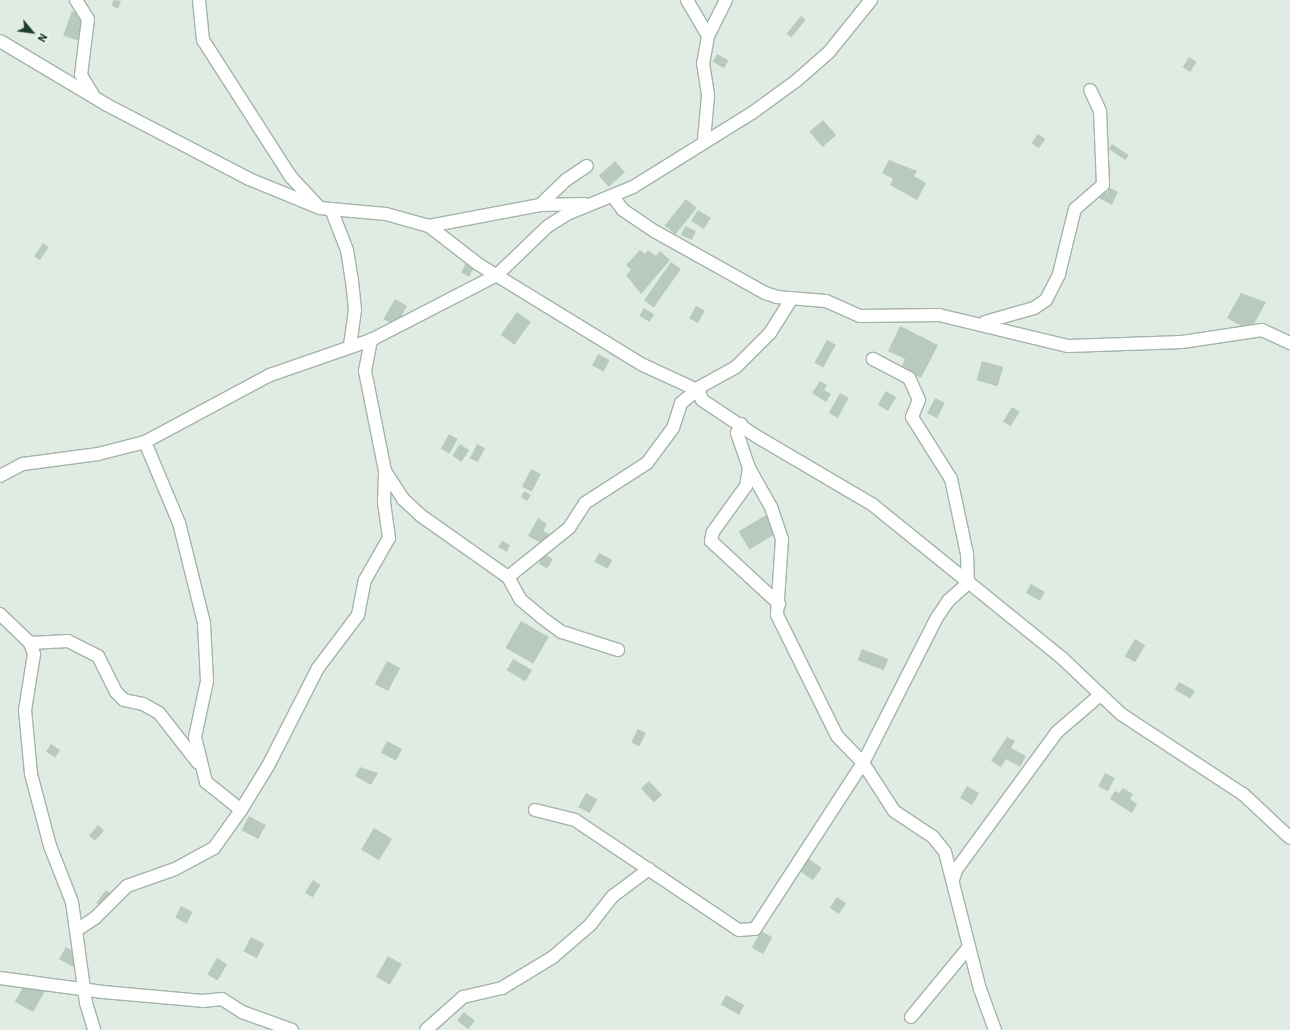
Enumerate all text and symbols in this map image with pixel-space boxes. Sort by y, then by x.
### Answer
north arrow [12,12,52,52]
text: N [34,31,51,45]

